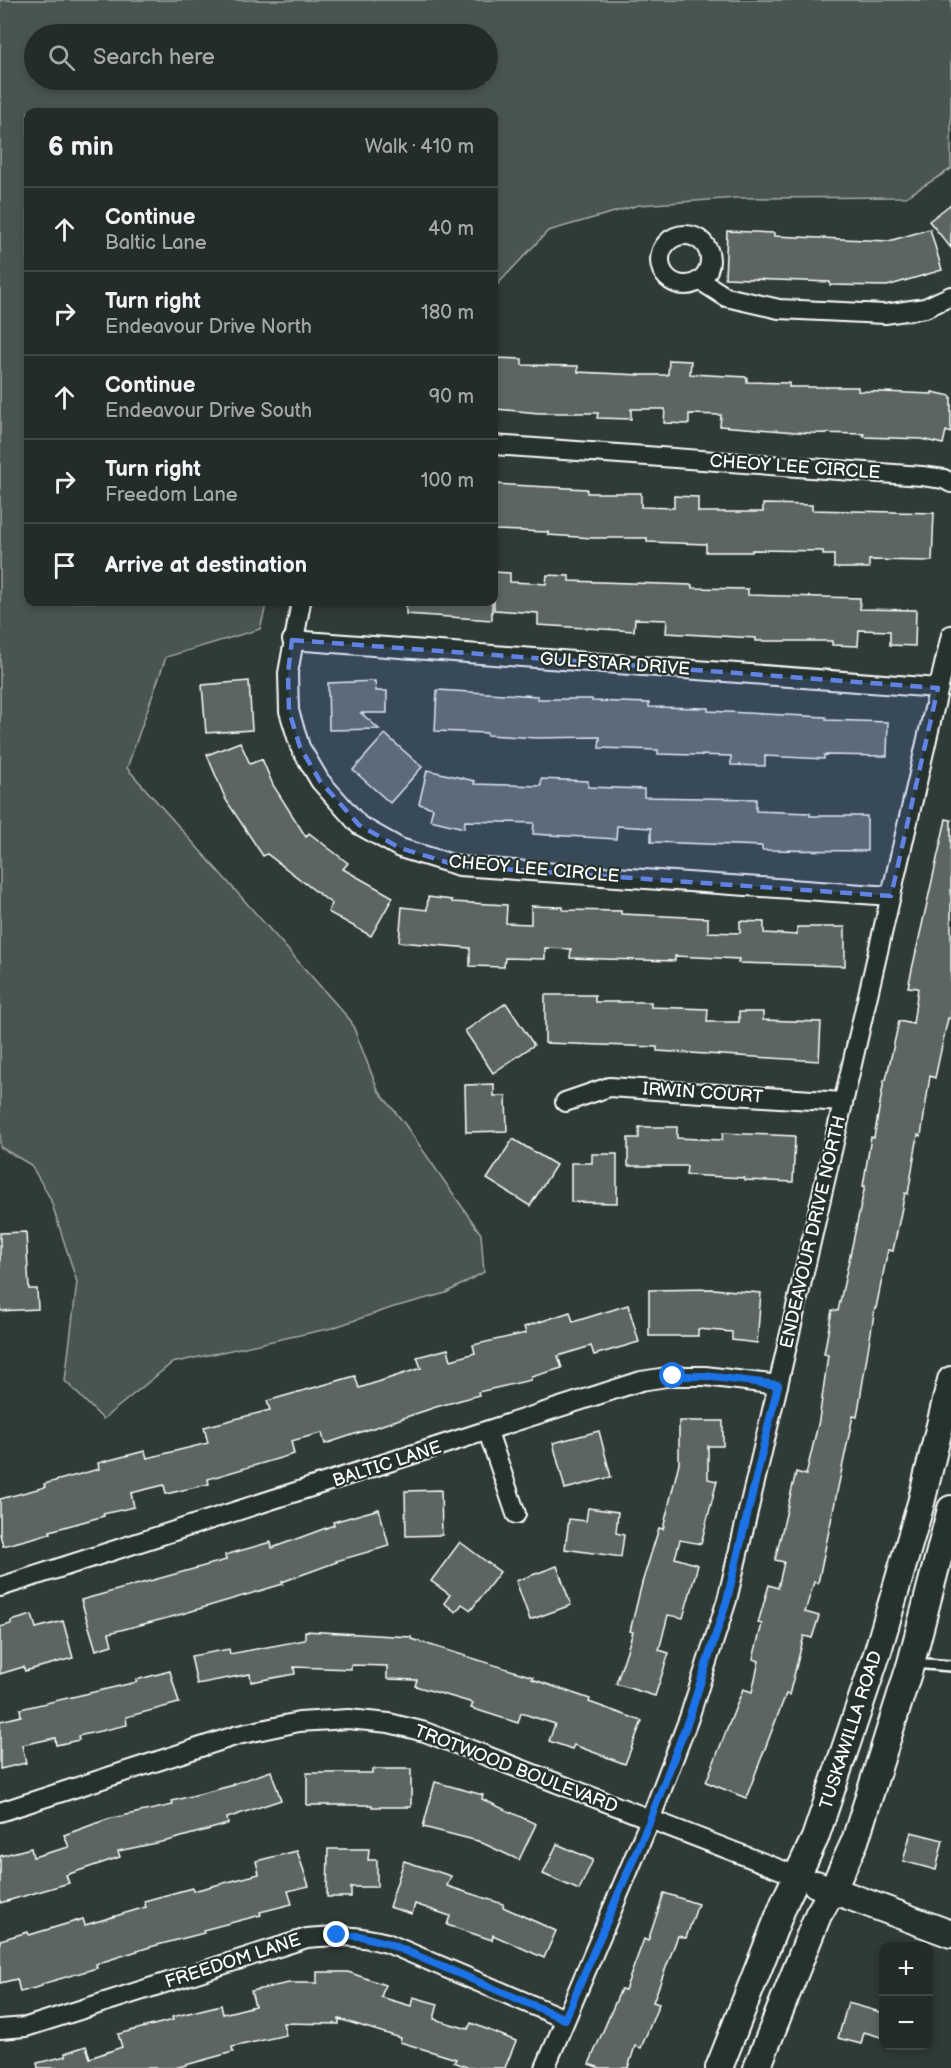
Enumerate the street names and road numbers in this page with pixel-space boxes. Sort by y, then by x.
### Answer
street label: CHEOY LEE CIRCLE [709,451,881,483]
street label: GULFSTAR DRIVE [539,648,691,680]
street label: CHEOY LEE CIRCLE [448,851,620,887]
street label: IRWIN COURT [642,1078,764,1108]
street label: ENDEAVOUR DRIVE NORTH [776,1114,850,1350]
street label: BALTIC LANE [330,1437,444,1491]
street label: TUSKAWILLA ROAD [816,1648,886,1812]
street label: TROTWOOD BOULEVARD [411,1720,621,1818]
street label: FREEDOM LANE [163,1929,303,1993]

